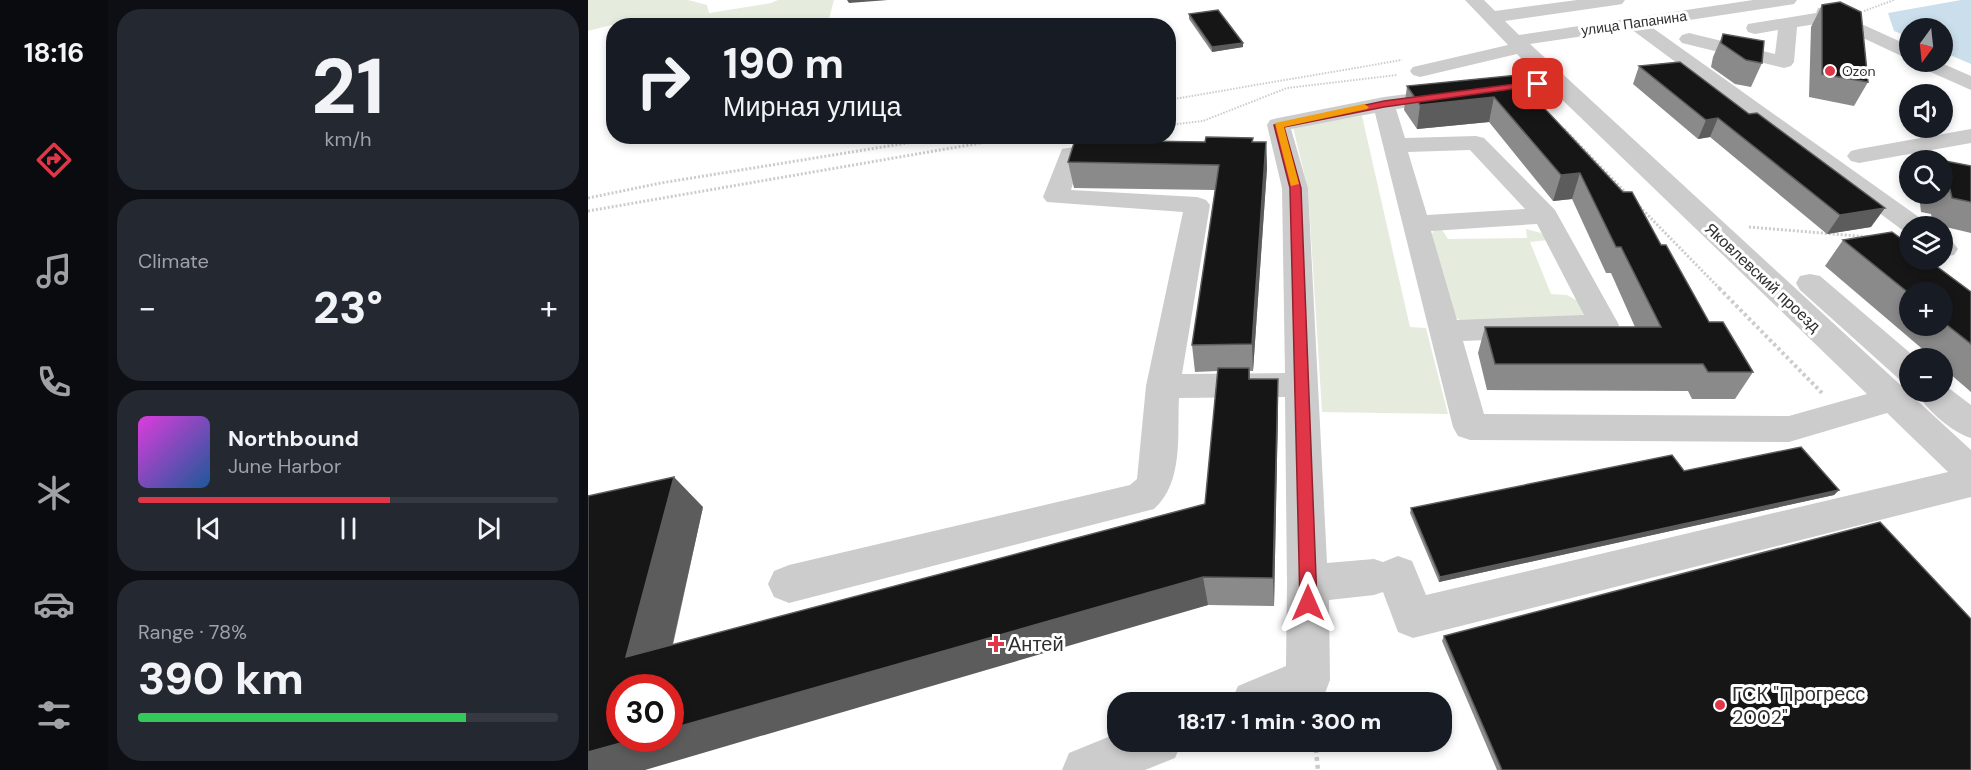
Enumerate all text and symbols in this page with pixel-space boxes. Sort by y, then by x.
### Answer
street label: улица Папанина [1580,7,1688,39]
north arrow [1899,18,1953,72]
map controls [1899,18,1953,402]
text: 18:16 [24,35,84,70]
text: 21 [311,36,385,137]
text: 190 m [723,36,844,91]
icon: right [624,42,702,120]
pin [1512,58,1563,109]
place label: Ozon [1842,62,1876,80]
marker: Ozon [1823,64,1837,78]
icon: arrive [1521,67,1554,100]
button: sound [1899,84,1953,138]
text: Мирная улица [723,89,902,124]
text: km/h [324,126,372,152]
icon: directions [33,139,75,181]
button: search [1899,150,1953,204]
button: layers [1899,216,1953,270]
street label: Яковлевский проезд [1700,218,1825,337]
text: Climate [138,248,209,274]
icon: music [33,250,75,292]
text: 23° [313,278,383,337]
button: + [1899,282,1953,336]
text: − [138,286,156,329]
text: + [540,286,558,329]
button: − [1899,348,1953,402]
icon: phone [33,361,75,403]
text: Northbound [228,424,359,453]
text: June Harbor [228,453,341,479]
icon: climate [33,472,75,514]
icon: previous [192,512,225,545]
icon: pause [332,512,365,545]
icon: next [472,512,505,545]
position arrow [1276,571,1340,635]
icon: car [33,583,75,625]
text: Range · 78% [138,619,247,645]
place label: Антей [1008,631,1064,657]
marker: Антей [989,637,1003,651]
text: 390 km [138,649,304,708]
speed limit sign: 30 [606,674,684,752]
place label: ГСК "Прогресс 2002" [1732,681,1865,730]
icon: filters [33,694,75,736]
marker: ГСК "Прогресс 2002" [1713,698,1727,712]
text: 18:17 · 1 min · 300 m [1178,707,1381,736]

